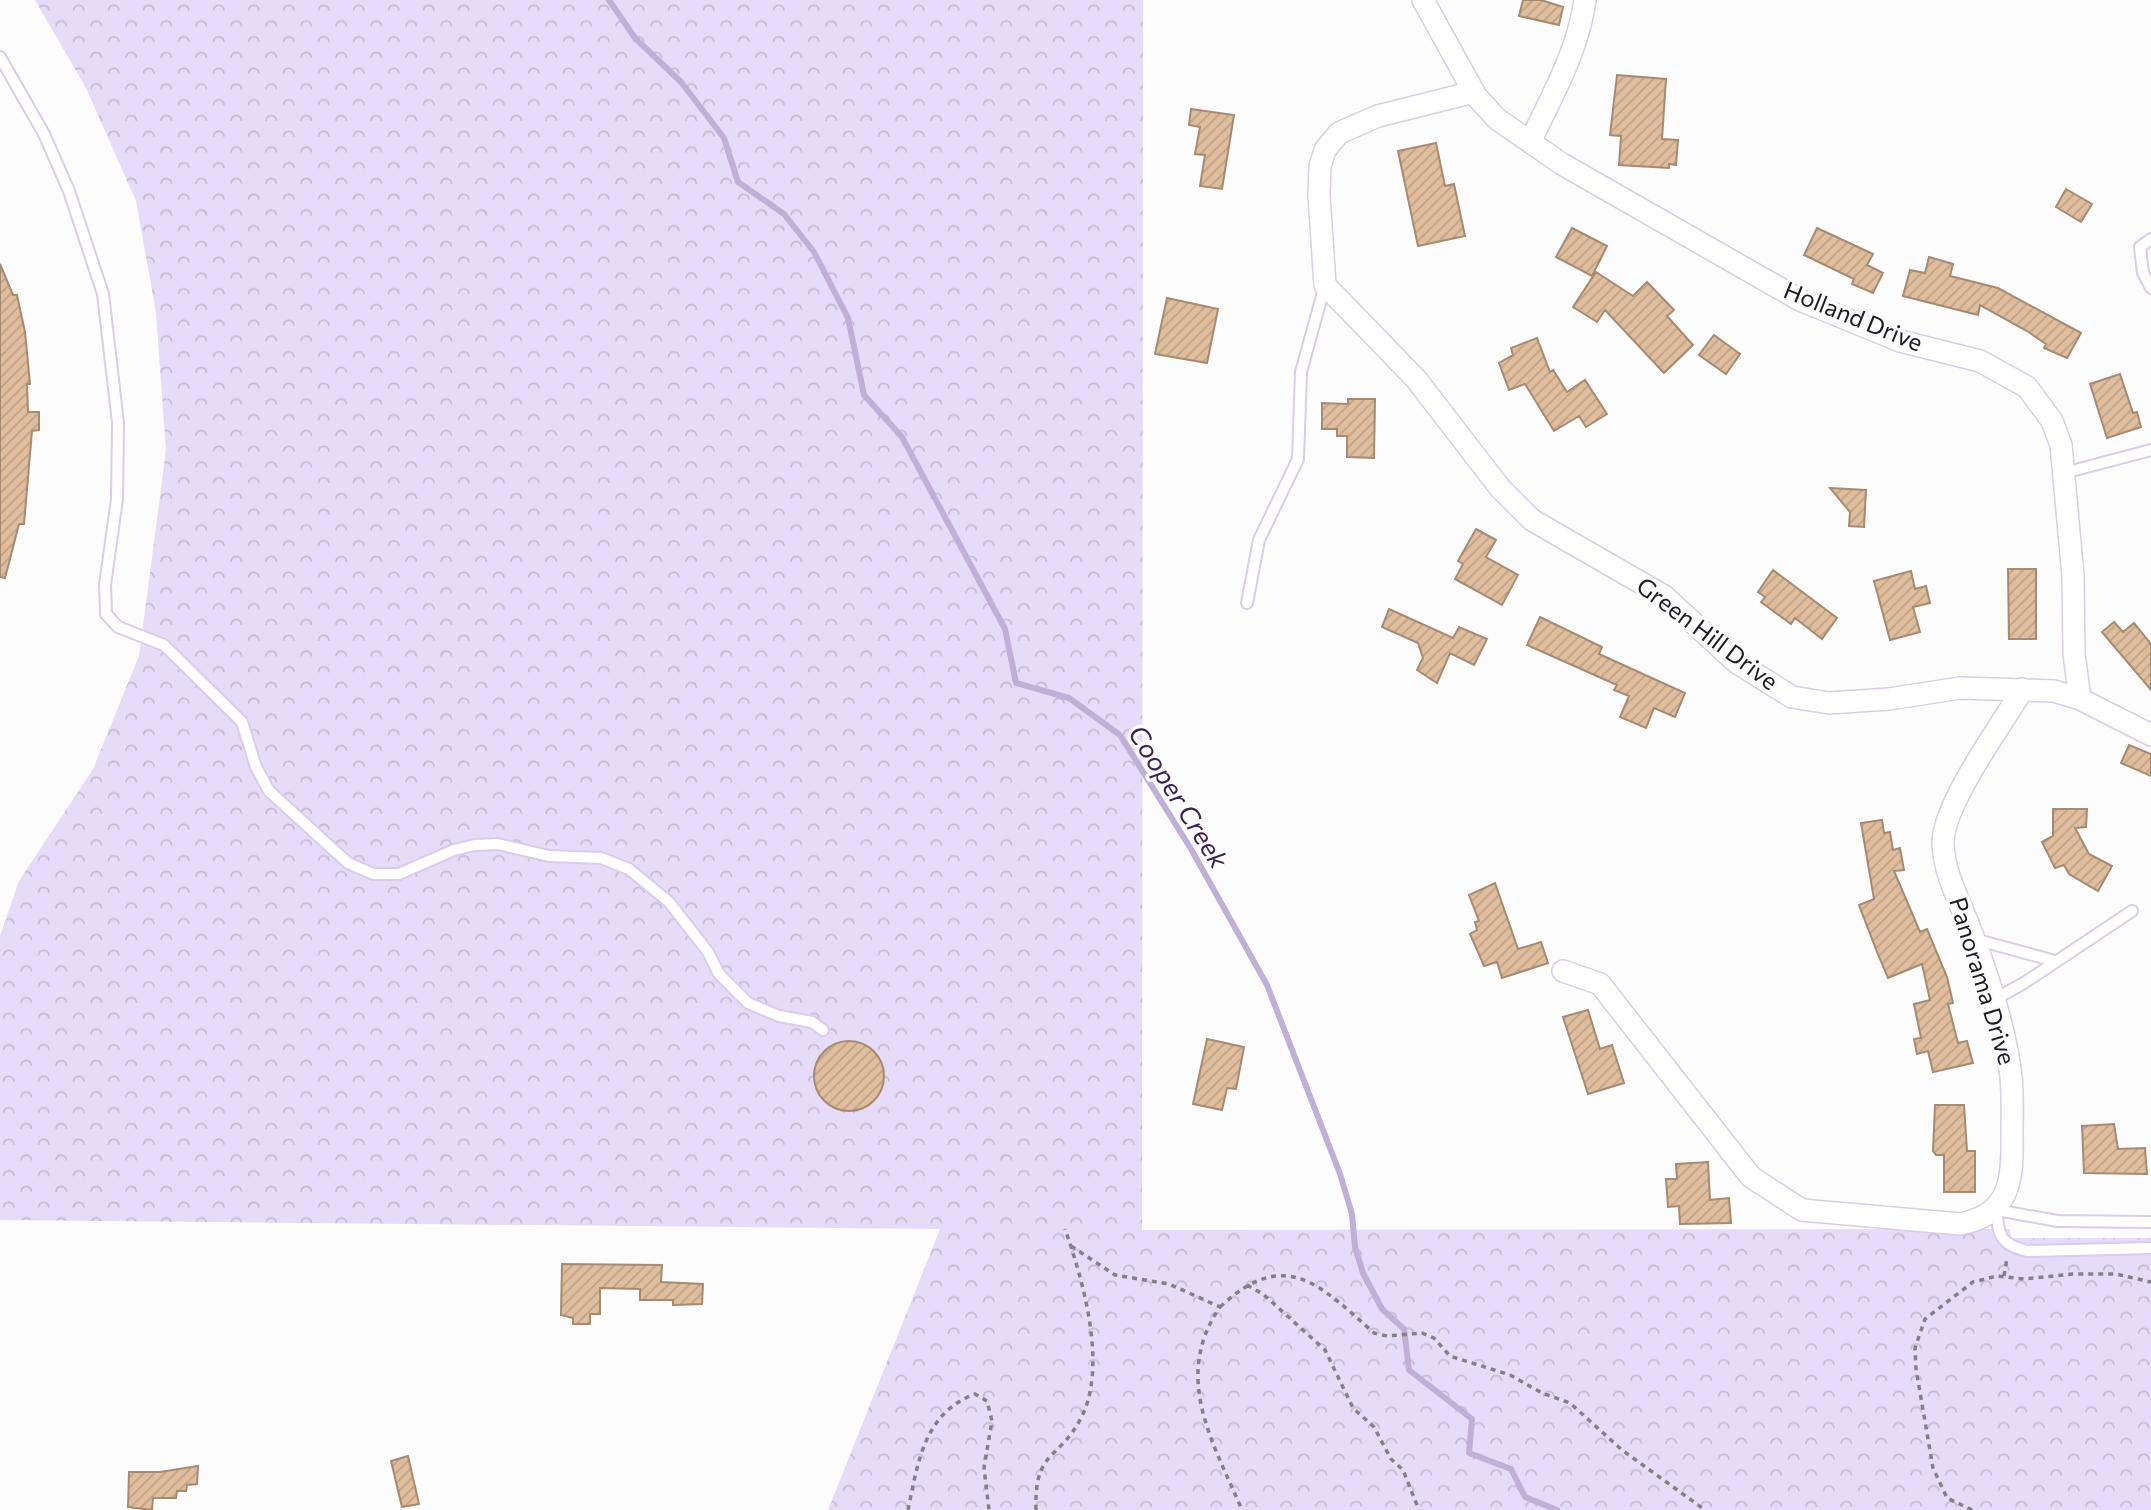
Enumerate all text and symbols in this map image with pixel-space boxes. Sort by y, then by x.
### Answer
street label: Holland Drive [1780,275,1927,357]
street label: Green Hill Drive [1632,570,1784,695]
water label: Cooper Creek [1123,719,1236,874]
street label: Panorama Drive [1944,893,2023,1068]

